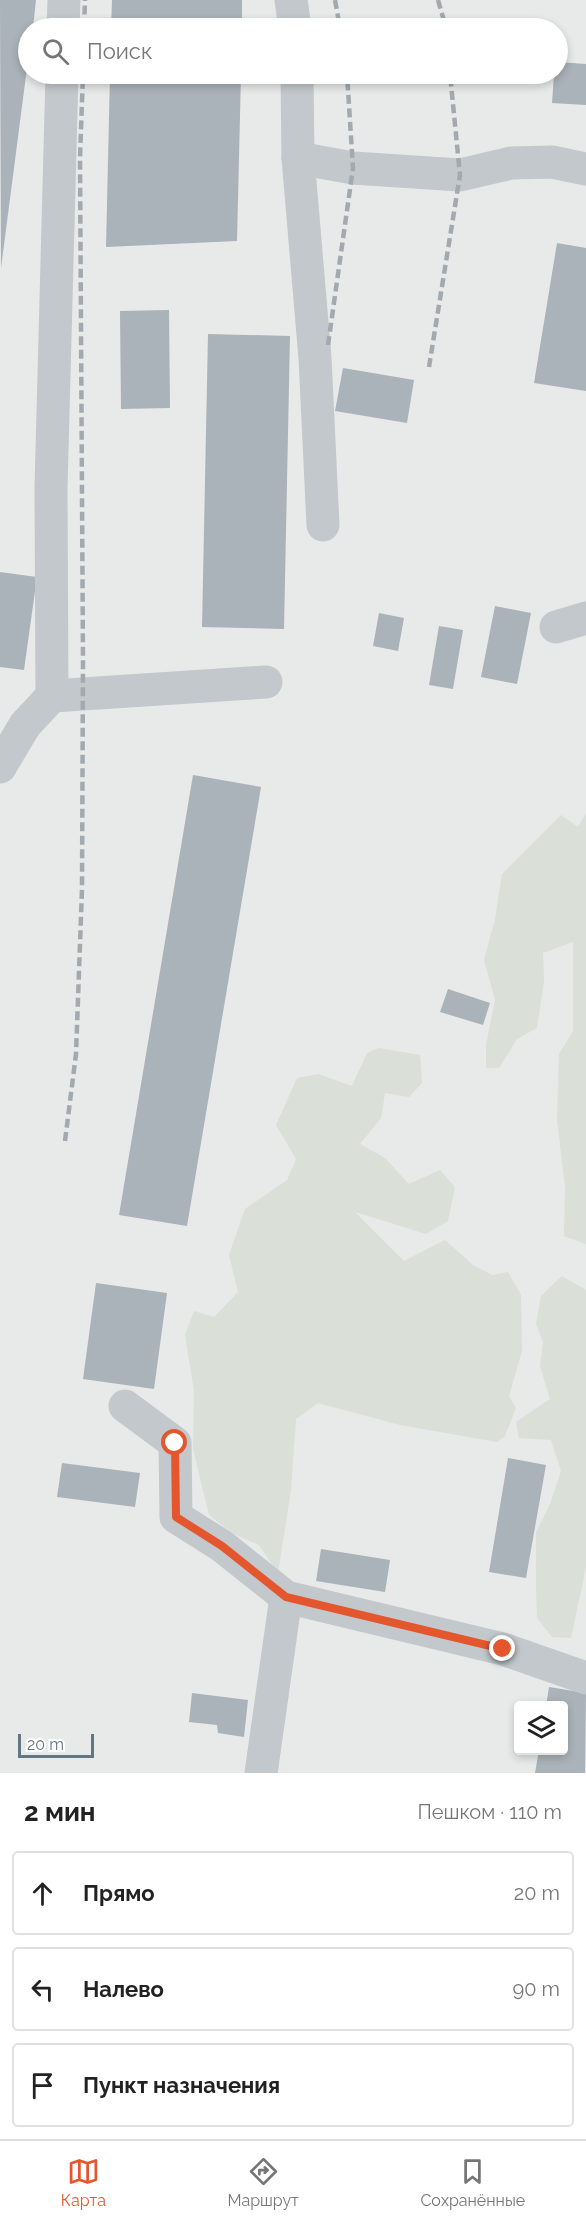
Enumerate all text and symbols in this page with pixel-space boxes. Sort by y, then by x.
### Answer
search box [18,18,568,84]
icon: search [39,35,72,68]
text: Поиск [87,38,152,64]
route start [161,1429,187,1455]
route end [489,1635,515,1661]
map controls [514,1701,568,1755]
button: layers [514,1701,568,1755]
scale bar [18,1731,94,1758]
text: 20 m [27,1735,64,1754]
text: 2 мин [24,1797,96,1827]
text: Пешком · 110 m [417,1800,562,1824]
icon: ahead [26,1877,59,1910]
text: Прямо [83,1880,155,1906]
text: 20 m [514,1881,560,1905]
icon: left [26,1973,59,2006]
text: Налево [83,1976,164,2002]
text: 90 m [513,1977,560,2001]
icon: arrive [26,2069,59,2102]
text: Пункт назначения [83,2072,280,2098]
tab: Карта [61,2155,106,2210]
tab: Маршрут [228,2155,299,2210]
tab: Сохранённые [420,2155,525,2210]

